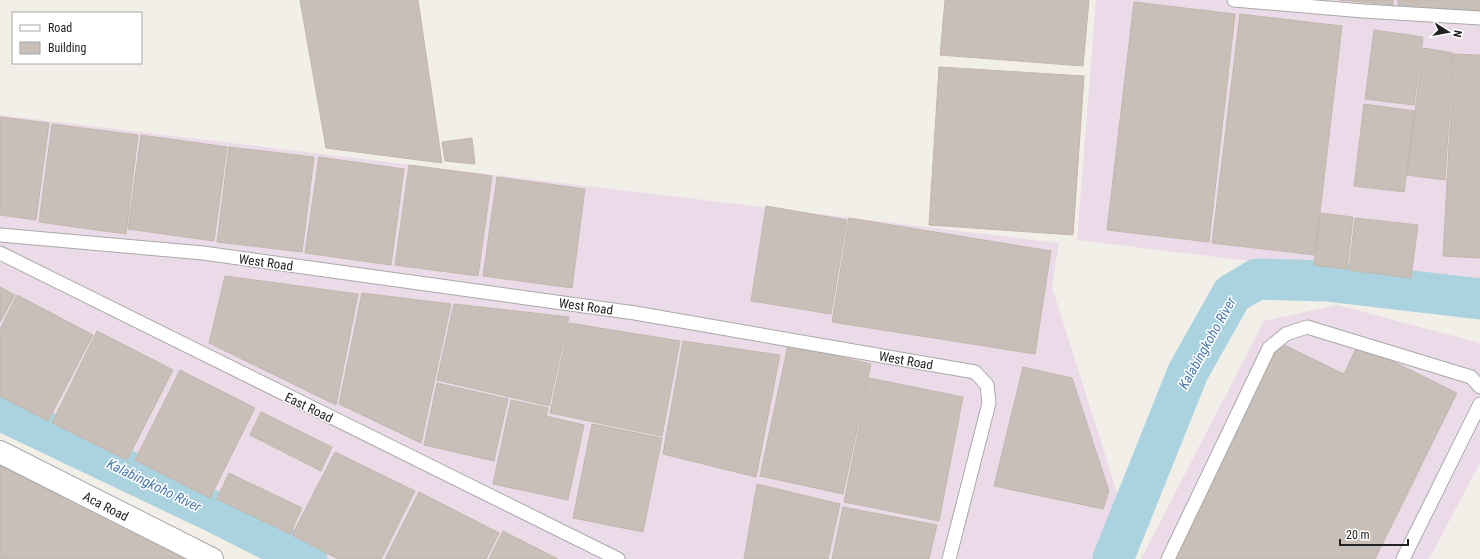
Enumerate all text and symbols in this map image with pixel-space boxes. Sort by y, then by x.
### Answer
legend [12,12,142,64]
north arrow [1428,12,1468,52]
text: Road [48,21,72,35]
text: N [1450,29,1464,39]
text: Building [48,41,86,55]
street label: West Road [238,251,294,274]
water label: Kalabingkoho River [1175,293,1239,392]
street label: West Road [558,295,614,318]
street label: West Road [878,348,934,373]
street label: East Road [282,389,335,425]
water label: Kalabingkoho River [104,455,204,515]
street label: Aca Road [81,489,131,524]
scale bar [1340,521,1408,547]
text: 20 m [1346,528,1370,542]

